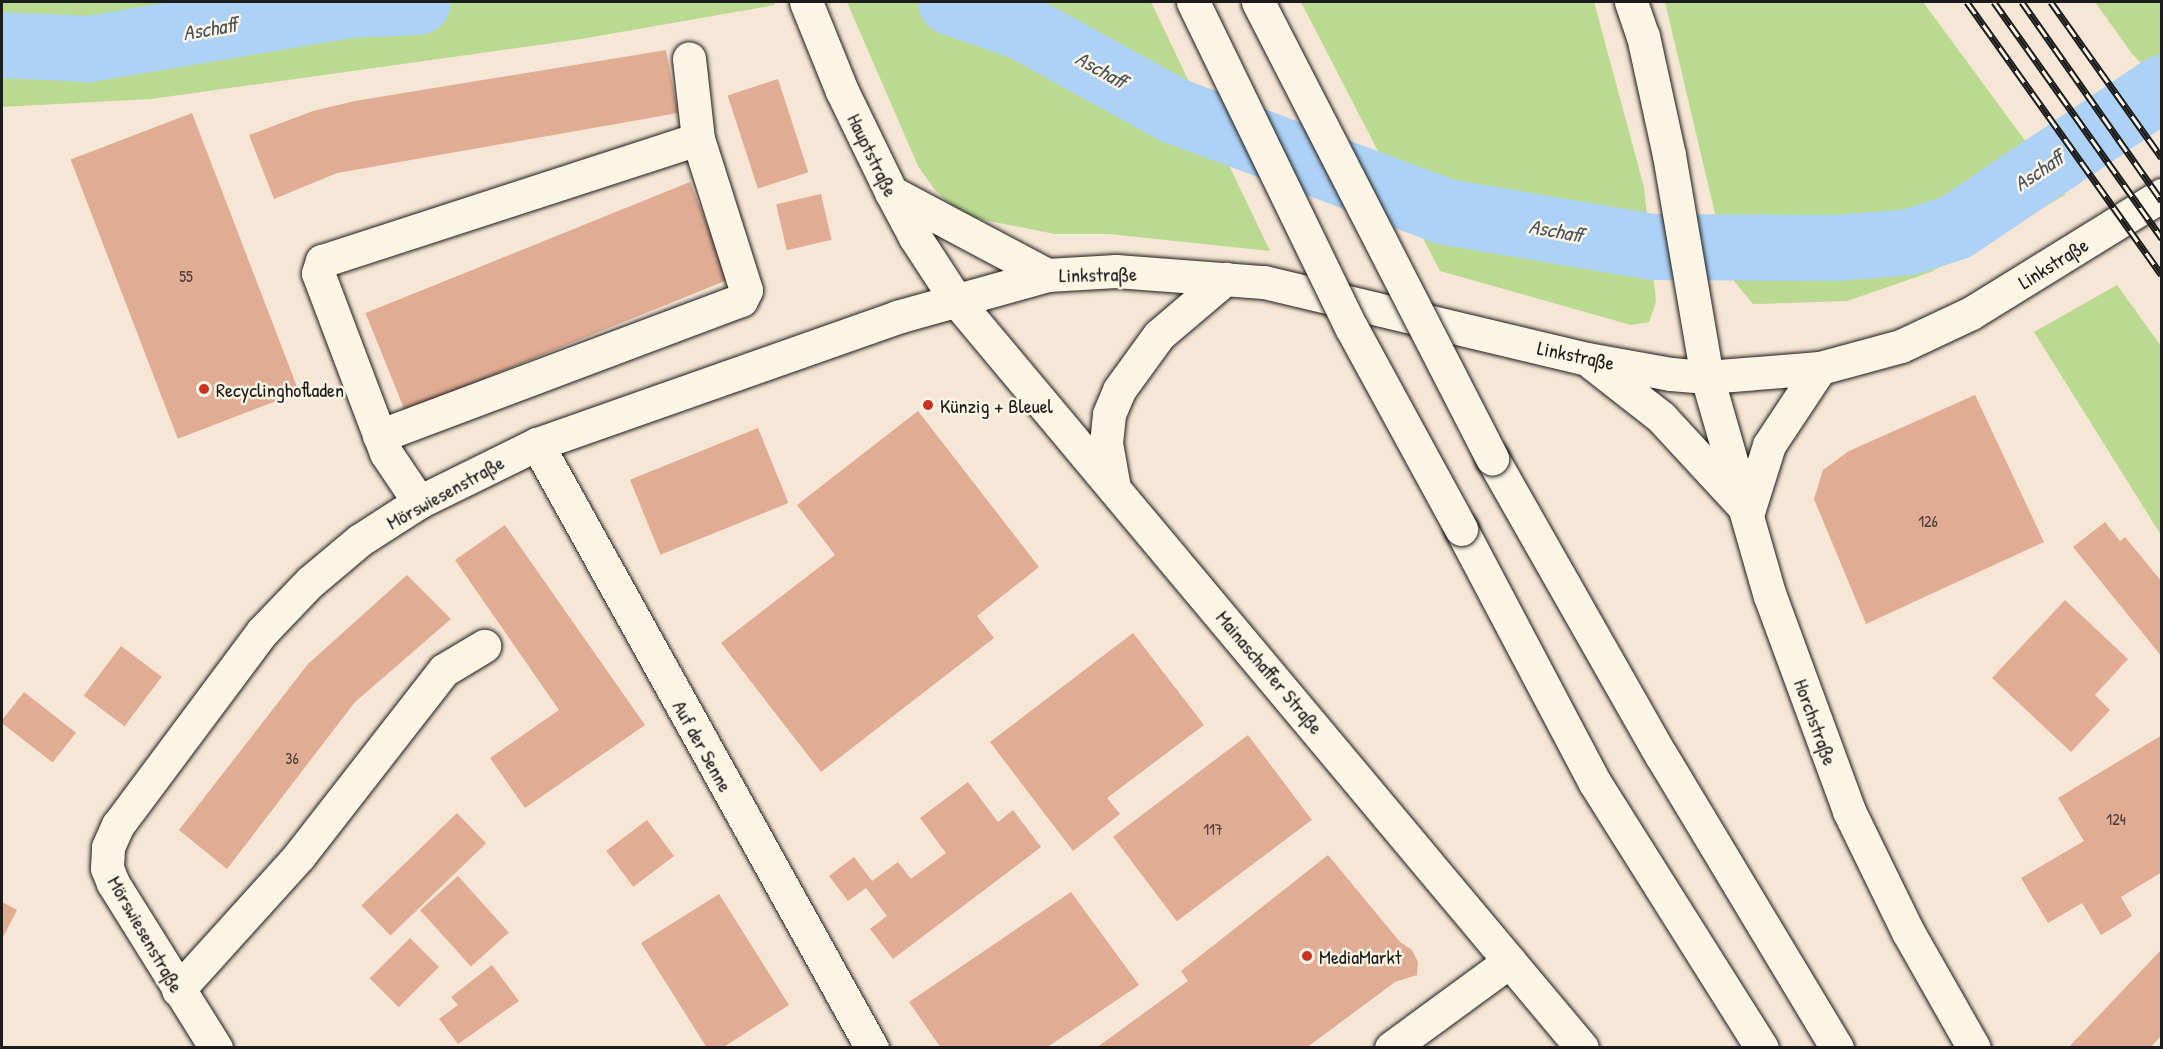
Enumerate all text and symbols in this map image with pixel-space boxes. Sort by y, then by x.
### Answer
water label: Aschaff [181,12,239,46]
water label: Aschaff [1071,46,1131,94]
street label: Hauptstraße [843,110,903,200]
water label: Aschaff [2009,145,2069,197]
water label: Aschaff [1527,214,1585,248]
street label: Linkstraße [2014,232,2092,294]
street label: Linkstraße [1059,261,1137,287]
house number: 55 [179,266,193,286]
street label: Linkstraße [1535,335,1617,375]
place label: Recyclinghofladen [216,377,344,401]
marker: Recyclinghofladen [197,382,211,396]
place label: Künzig + Bleuel [940,393,1053,417]
marker: Künzig + Bleuel [921,398,935,412]
street label: Mörswiesenstraße [382,450,508,534]
house number: 126 [1918,511,1938,531]
street label: Mainaschaffer Straße [1211,605,1329,739]
street label: Horchstraße [1789,676,1843,768]
street label: Auf der Senne [668,696,738,796]
house number: 36 [285,748,299,768]
house number: 124 [2106,809,2126,829]
house number: 117 [1203,819,1223,839]
street label: Mörswiesenstraße [103,872,189,996]
place label: MediaMarkt [1319,944,1402,968]
marker: MediaMarkt [1300,949,1314,963]

